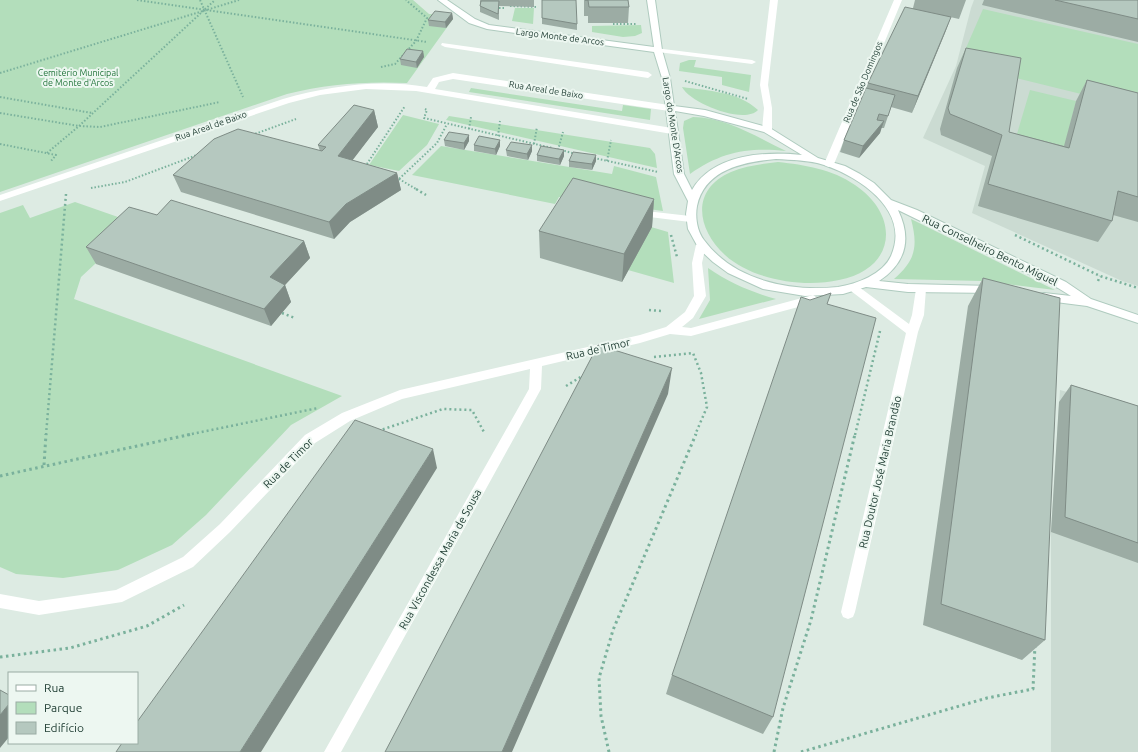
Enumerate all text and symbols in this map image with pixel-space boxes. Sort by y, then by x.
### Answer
street label: Largo Monte de Arcos [515,27,605,47]
street label: Rua de São Domingos [841,40,885,124]
park label: Cemitério Municipal de Monte d'Arcos [38,68,119,88]
street label: Largo do Monte D'Arcos [660,76,686,174]
street label: Rua Areal de Baixo [508,79,584,101]
street label: Rua Areal de Baixo [174,109,248,143]
street label: Rua Conselheiro Bento Miguel [920,212,1060,288]
street label: Rua de Timor [565,336,632,362]
street label: Rua Doutor José Maria Brandão [857,395,903,549]
street label: Rua de Timor [261,435,316,490]
street label: Rua Viscondessa Maria de Sousa [396,487,484,631]
legend [8,672,138,744]
text: Rua [44,681,65,694]
text: Parque [44,701,82,714]
text: Edifício [44,721,84,734]

